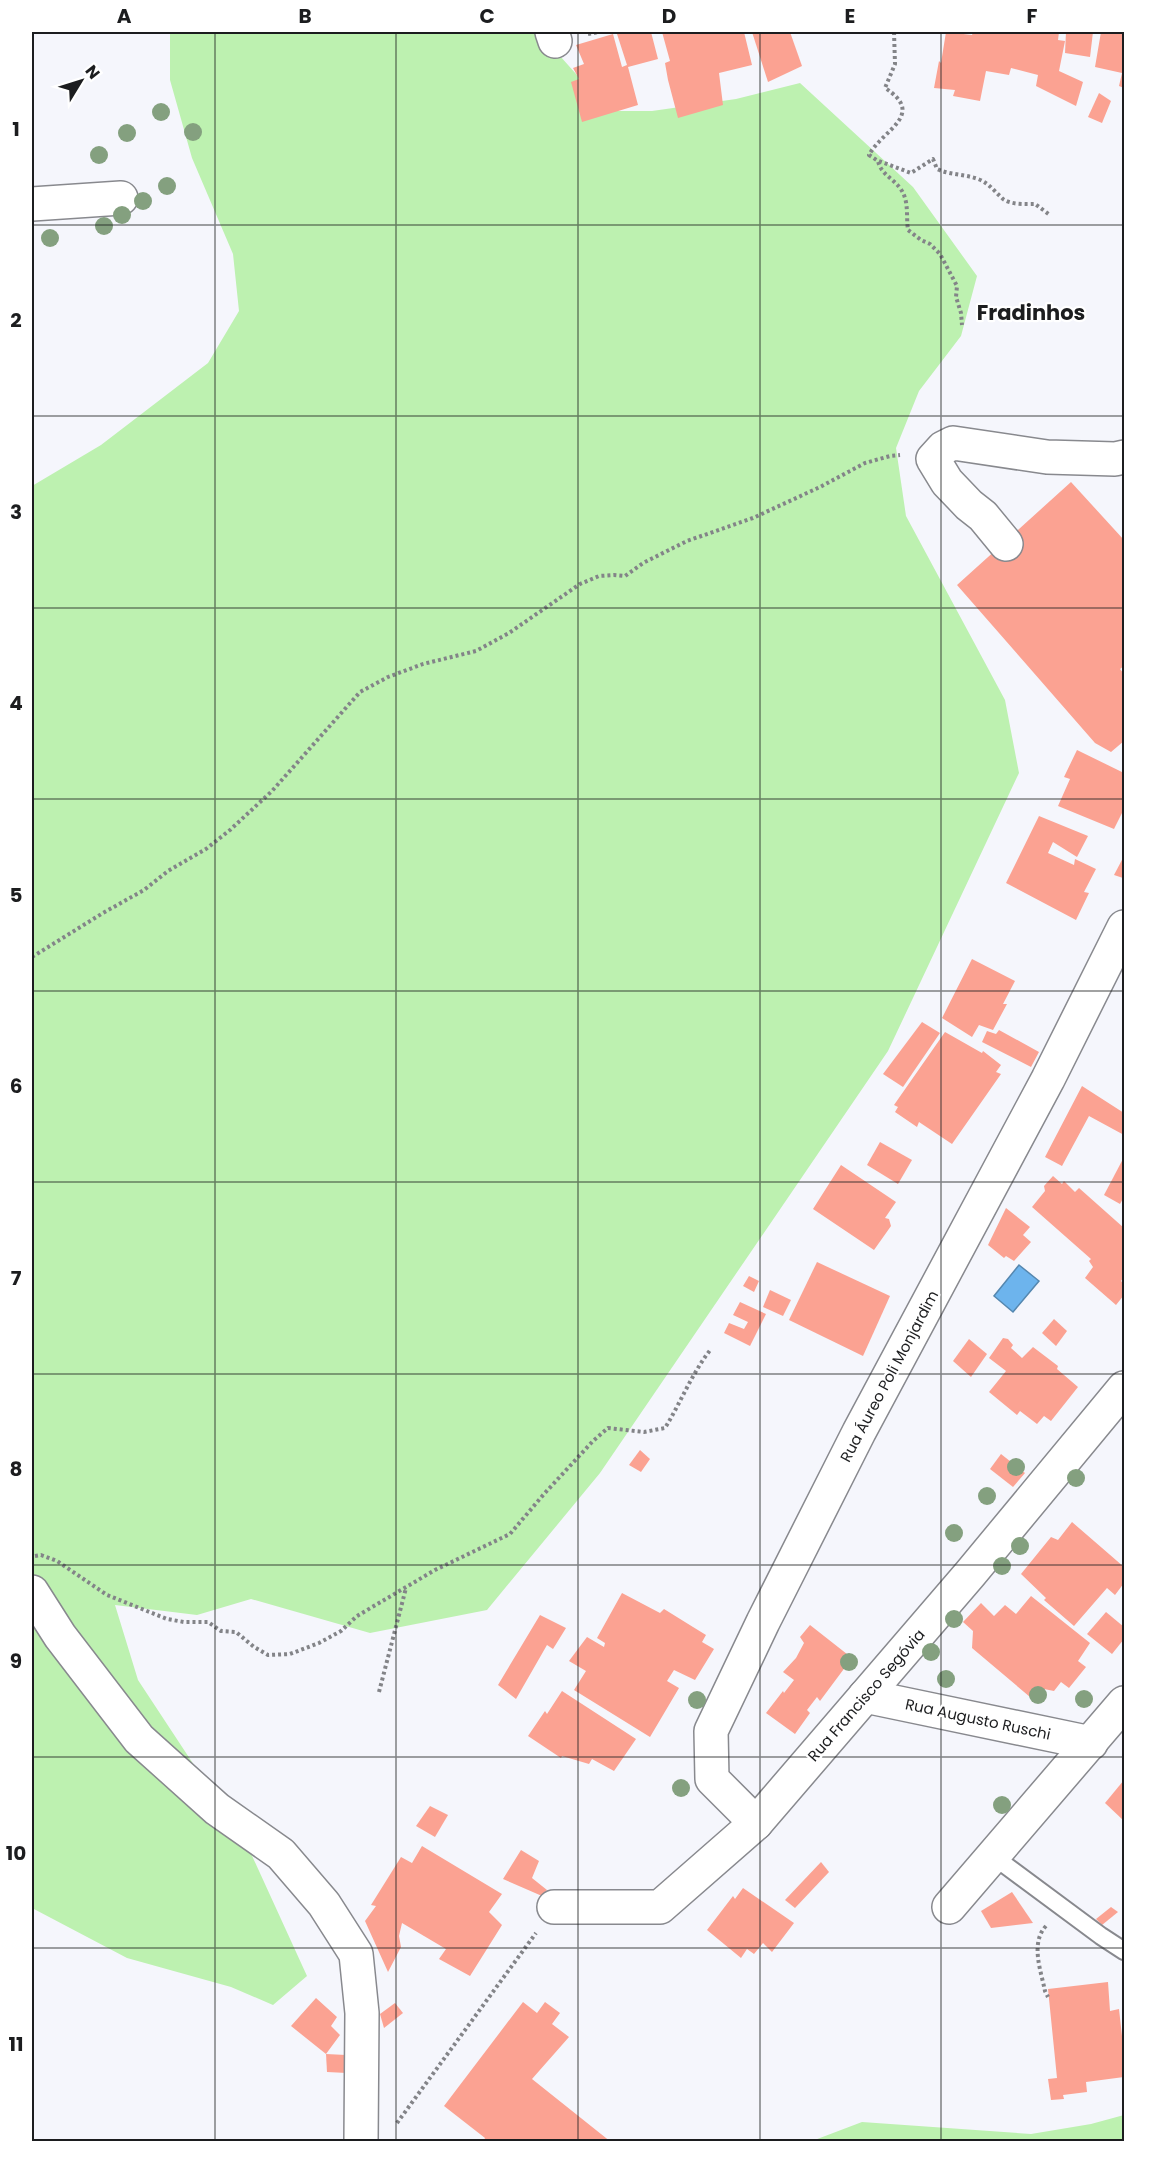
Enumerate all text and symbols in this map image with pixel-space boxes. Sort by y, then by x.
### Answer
text: A [117,2,132,30]
text: B [298,2,312,30]
text: C [479,2,495,30]
text: D [662,2,676,30]
text: E [845,2,855,30]
text: F [1027,2,1038,30]
north arrow [51,51,111,111]
text: N [80,60,105,84]
text: 1 [12,115,20,143]
district label: Fradinhos [977,298,1085,327]
text: 2 [10,306,22,334]
text: 3 [10,498,22,526]
text: 4 [9,689,23,717]
text: 5 [10,881,23,909]
text: 6 [10,1072,22,1100]
text: 7 [11,1264,22,1292]
street label: Rua Áureo Poli Monjardim [835,1286,943,1466]
text: 8 [10,1455,22,1483]
street label: Rua Francisco Segóvia [803,1624,929,1766]
text: 9 [10,1647,22,1675]
street label: Rua Augusto Ruschi [903,1693,1053,1745]
text: 10 [6,1839,26,1867]
text: 11 [8,2030,24,2058]

